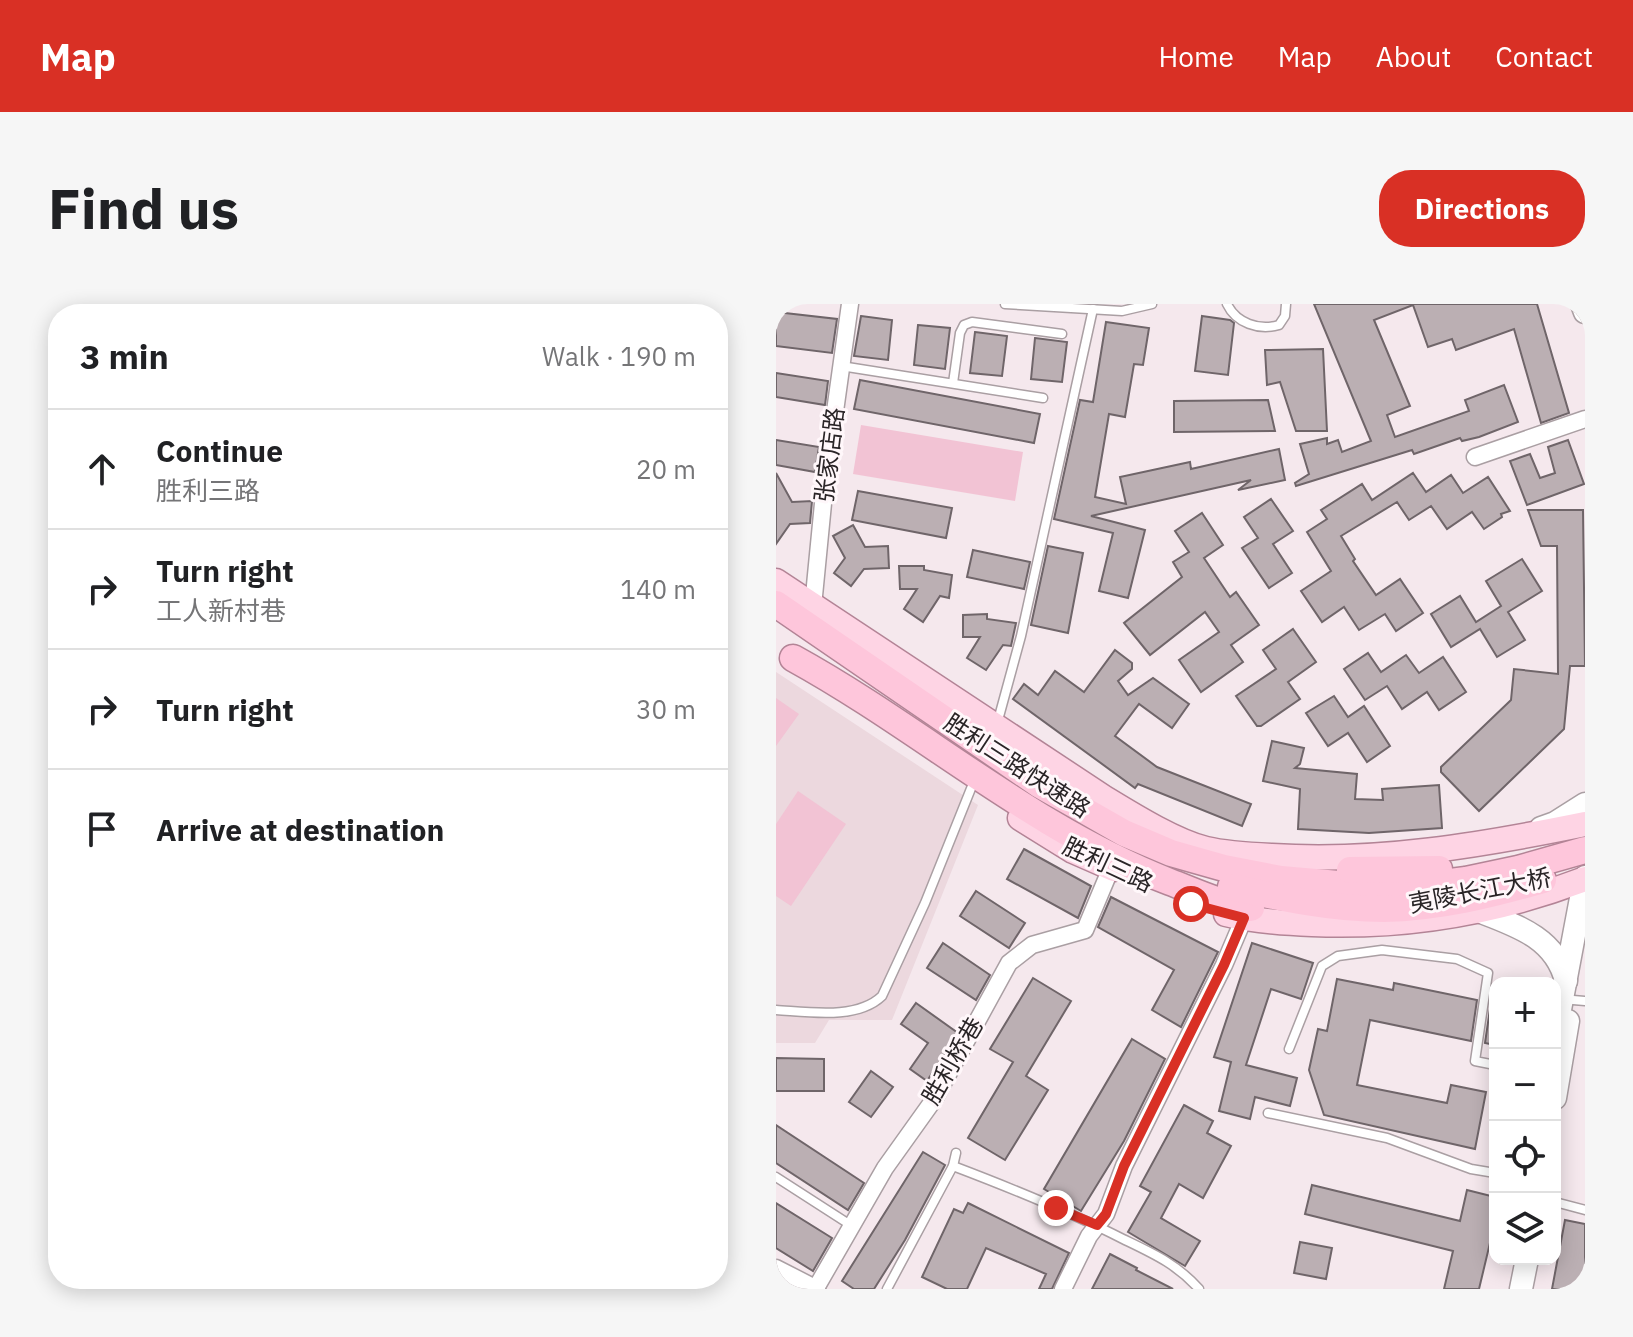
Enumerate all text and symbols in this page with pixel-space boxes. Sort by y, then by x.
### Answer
text: Map [40,32,116,81]
text: Home [1158,38,1234,75]
text: Map [1278,38,1332,75]
text: About [1376,38,1451,75]
text: Contact [1495,38,1593,75]
button: Directions [1379,170,1585,247]
text: Find us [48,172,239,244]
text: 3 min [80,334,169,378]
text: Walk · 190 m [542,339,696,373]
street label: 张家店路 [807,405,851,504]
text: Continue [156,431,283,470]
icon: ahead [80,447,124,491]
text: 20 m [636,452,696,486]
text: 胜利三路 [156,473,260,507]
text: Turn right [156,551,294,590]
icon: right [80,567,124,611]
text: 140 m [620,572,696,606]
text: 工人新村巷 [156,593,286,627]
icon: right [80,687,124,731]
text: Turn right [156,690,294,729]
text: 30 m [636,692,696,726]
street label: 胜利三路快速路 [938,706,1097,824]
icon: arrive [80,807,124,851]
text: Arrive at destination [156,810,444,849]
street label: 胜利三路 [1058,829,1159,899]
street label: 夷陵长江大桥 [1406,861,1554,919]
route start [1173,886,1209,922]
map controls [1489,977,1561,1265]
button: + [1489,977,1561,1049]
street label: 胜利桥巷 [914,1011,990,1110]
button: − [1489,1049,1561,1121]
button: locate [1489,1121,1561,1193]
route end [1038,1190,1074,1226]
button: layers [1489,1193,1561,1265]

